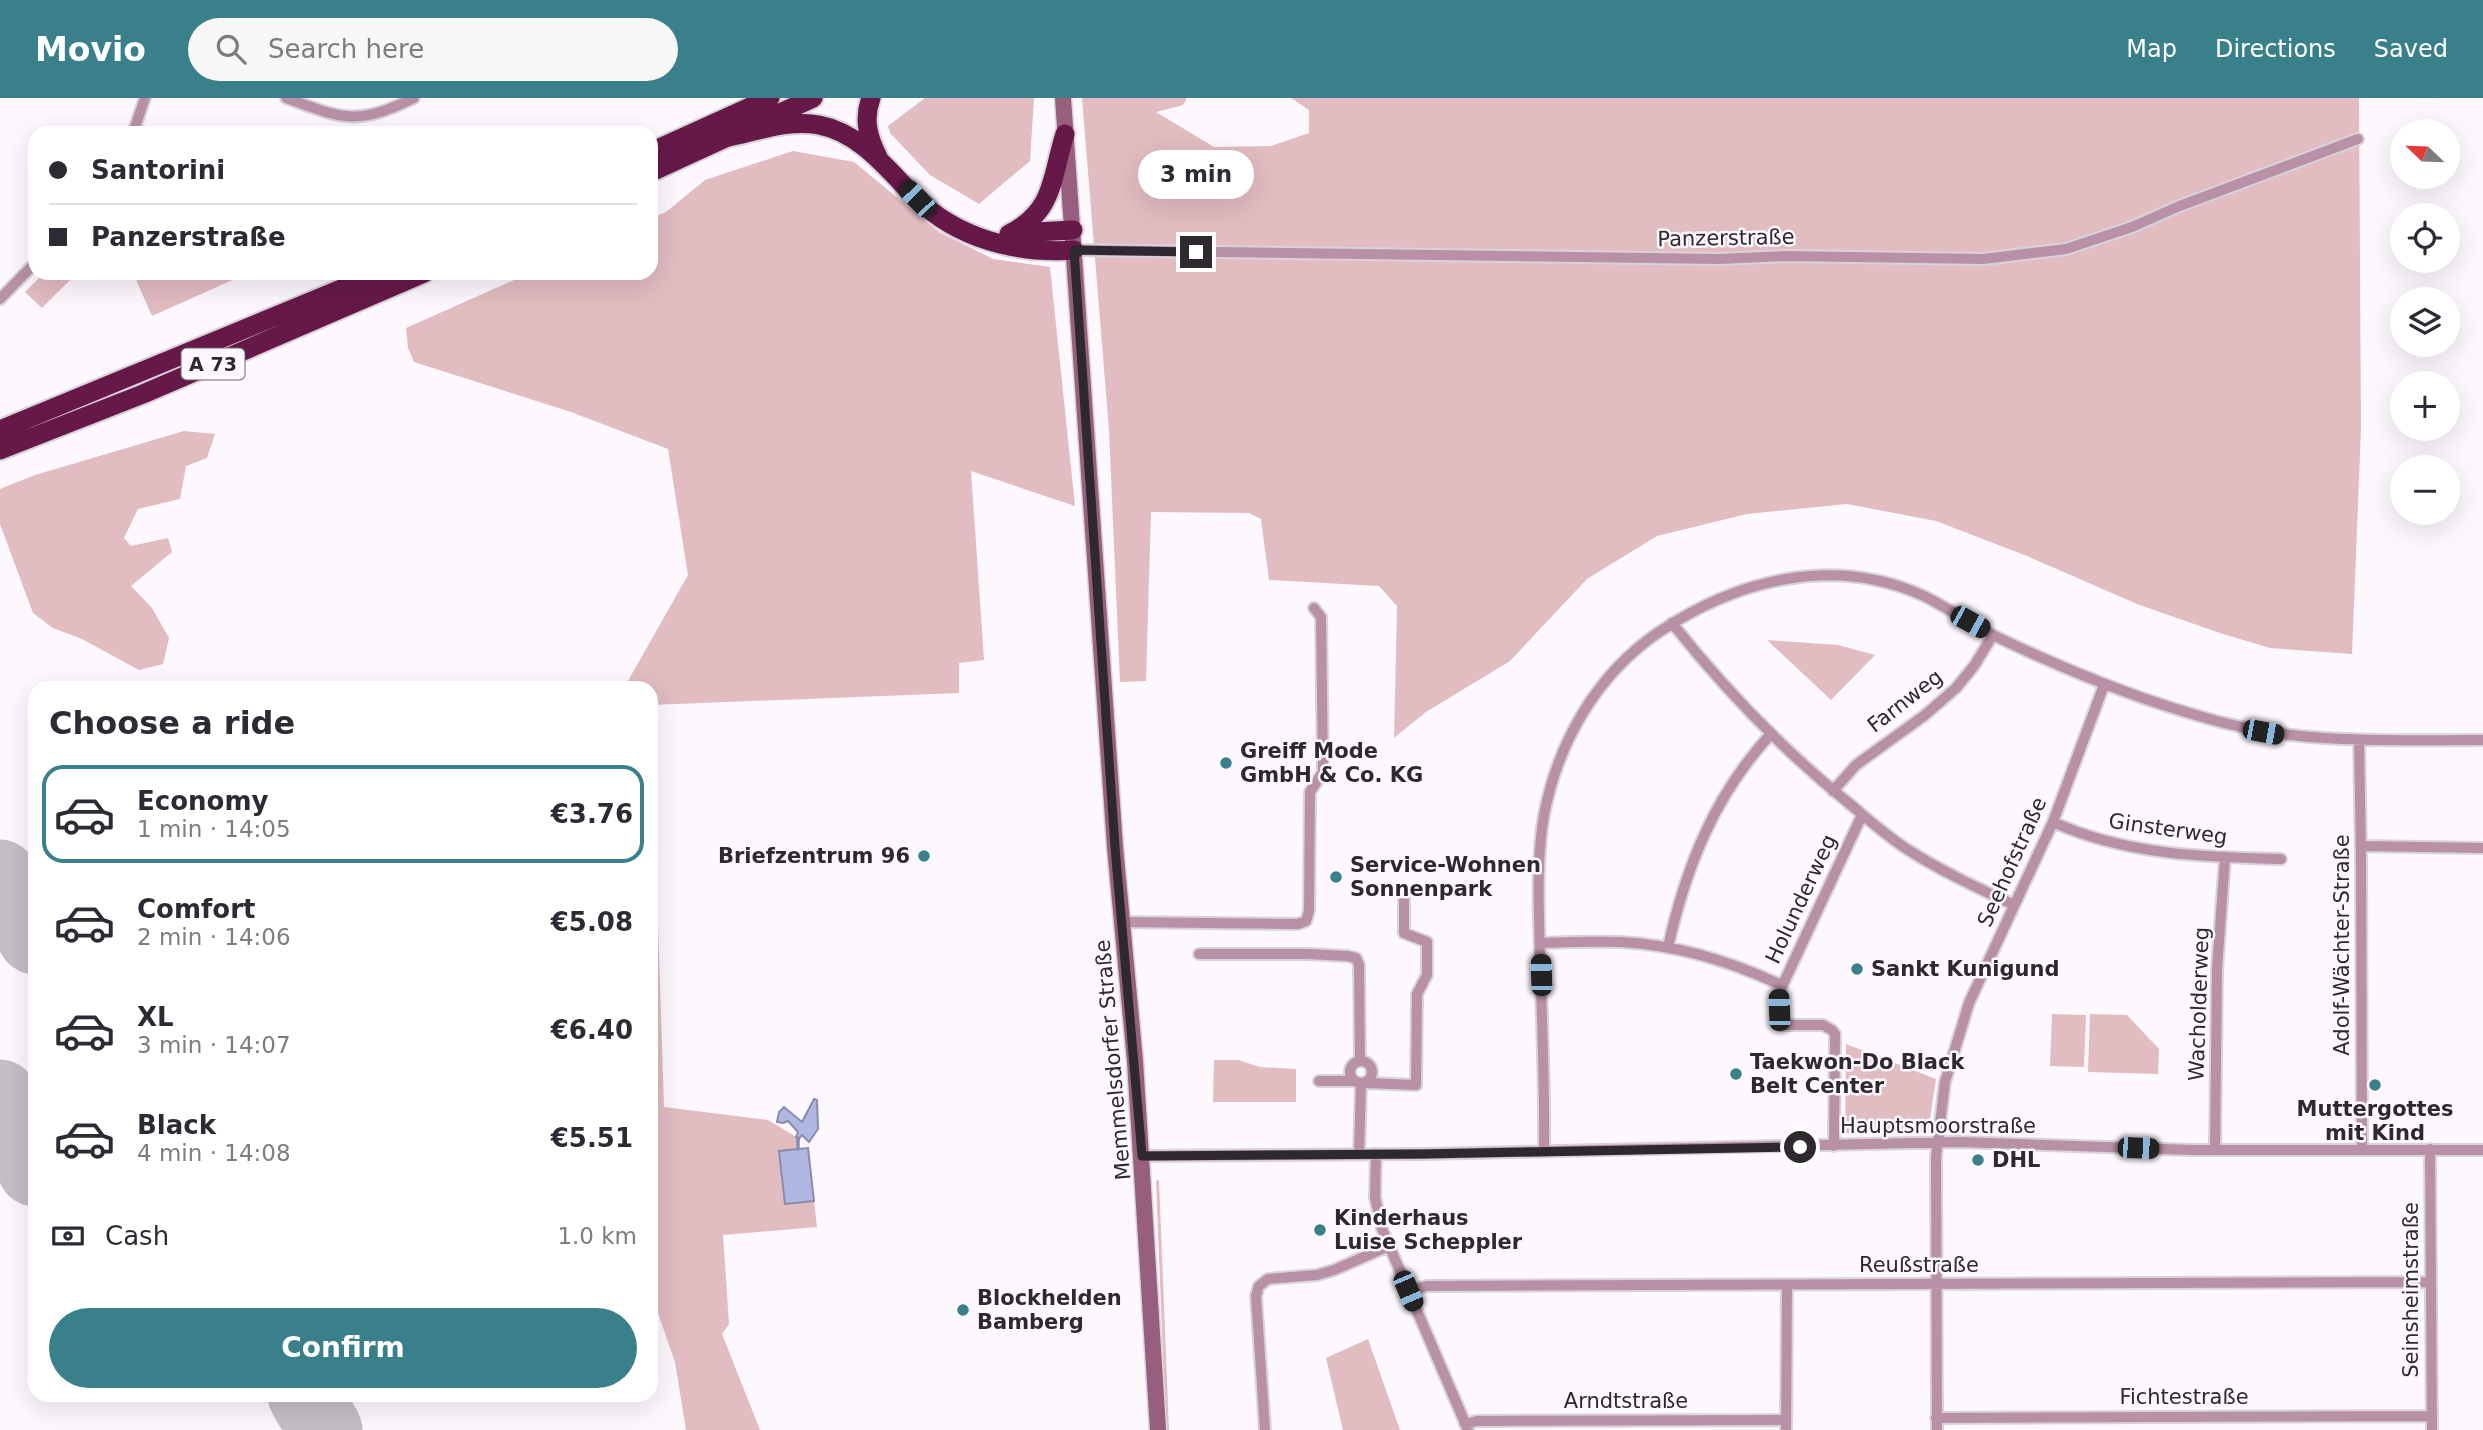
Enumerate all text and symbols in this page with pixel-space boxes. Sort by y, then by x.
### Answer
search box [188,18,678,81]
text: Movio [35,30,146,69]
icon: search [212,30,250,68]
text: Search here [268,34,424,64]
text: Map [2126,35,2177,63]
text: Directions [2215,35,2336,63]
text: Saved [2374,35,2448,63]
north arrow [2390,119,2460,189]
map controls [2390,119,2460,525]
callout: 3 min [1138,150,1254,200]
text: Santorini [91,155,225,185]
text: 3 min [1160,161,1232,187]
car [895,177,940,221]
button: locate [2390,203,2460,273]
text: Panzerstraße [91,222,286,252]
street label: Panzerstraße [1657,225,1795,251]
route end [1180,236,1212,268]
button: layers [2390,287,2460,357]
road number: A 73 [182,348,244,380]
button: + [2390,371,2460,441]
button: − [2390,455,2460,525]
car [1947,603,1994,641]
street label: Farnweg [1863,664,1947,738]
text: Choose a ride [49,704,295,742]
car [2241,718,2286,746]
place label: Greiff Mode GmbH & Co. KG [1240,739,1423,787]
marker: Greiff Mode GmbH & Co. KG [1218,755,1234,771]
icon: car [53,783,116,846]
text: Economy [137,786,268,816]
street label: Seehofstraße [1973,793,2051,931]
text: €3.76 [551,799,633,829]
street label: Ginsterweg [2107,809,2229,849]
text: 1 min · 14:05 [137,816,291,842]
street label: Holunderweg [1761,831,1841,967]
street label: Adolf-Wächter-Straße [2330,834,2354,1056]
place label: Briefzentrum 96 [718,844,910,868]
marker: Briefzentrum 96 [916,848,932,864]
place label: Service-Wohnen Sonnenpark [1350,853,1541,901]
marker: Service-Wohnen Sonnenpark [1328,869,1344,885]
icon: car [53,891,116,954]
text: Comfort [137,894,255,924]
text: €5.08 [551,907,633,937]
text: 2 min · 14:06 [137,924,291,950]
street label: Wacholderweg [2184,927,2214,1081]
street label: Memmelsdorfer Straße [1091,939,1135,1181]
car [1530,954,1553,996]
place label: Sankt Kunigund [1871,957,2060,981]
marker: Sankt Kunigund [1849,961,1865,977]
car [1768,989,1791,1031]
icon: car [53,999,116,1062]
text: XL [137,1002,174,1032]
text: €6.40 [551,1015,633,1045]
text: 3 min · 14:07 [137,1032,291,1058]
place label: Taekwon-Do Black Belt Center [1750,1050,1965,1098]
marker: Taekwon-Do Black Belt Center [1728,1066,1744,1082]
marker: Muttergottes mit Kind [2367,1077,2383,1093]
place label: Muttergottes mit Kind [2297,1097,2453,1145]
icon: car [53,1107,116,1170]
text: Black [137,1110,216,1140]
street label: Hauptsmoorstraße [1840,1114,2036,1138]
text: €5.51 [551,1123,633,1153]
route start [1784,1131,1816,1163]
car [2117,1137,2160,1159]
text: 4 min · 14:08 [137,1140,291,1166]
place label: DHL [1992,1148,2040,1172]
marker: DHL [1970,1152,1986,1168]
street label: Seinsheimstraße [2399,1202,2423,1378]
place label: Kinderhaus Luise Scheppler [1334,1206,1523,1254]
icon: cash [49,1217,87,1255]
text: Cash [105,1221,169,1251]
marker: Kinderhaus Luise Scheppler [1312,1222,1328,1238]
text: 1.0 km [557,1223,637,1249]
street label: Reußstraße [1859,1253,1979,1277]
car [1391,1268,1426,1314]
place label: Blockhelden Bamberg [977,1286,1122,1334]
marker: Blockhelden Bamberg [955,1302,971,1318]
button: Confirm [49,1308,637,1388]
street label: Fichtestraße [2119,1385,2249,1409]
street label: Arndtstraße [1564,1389,1688,1413]

